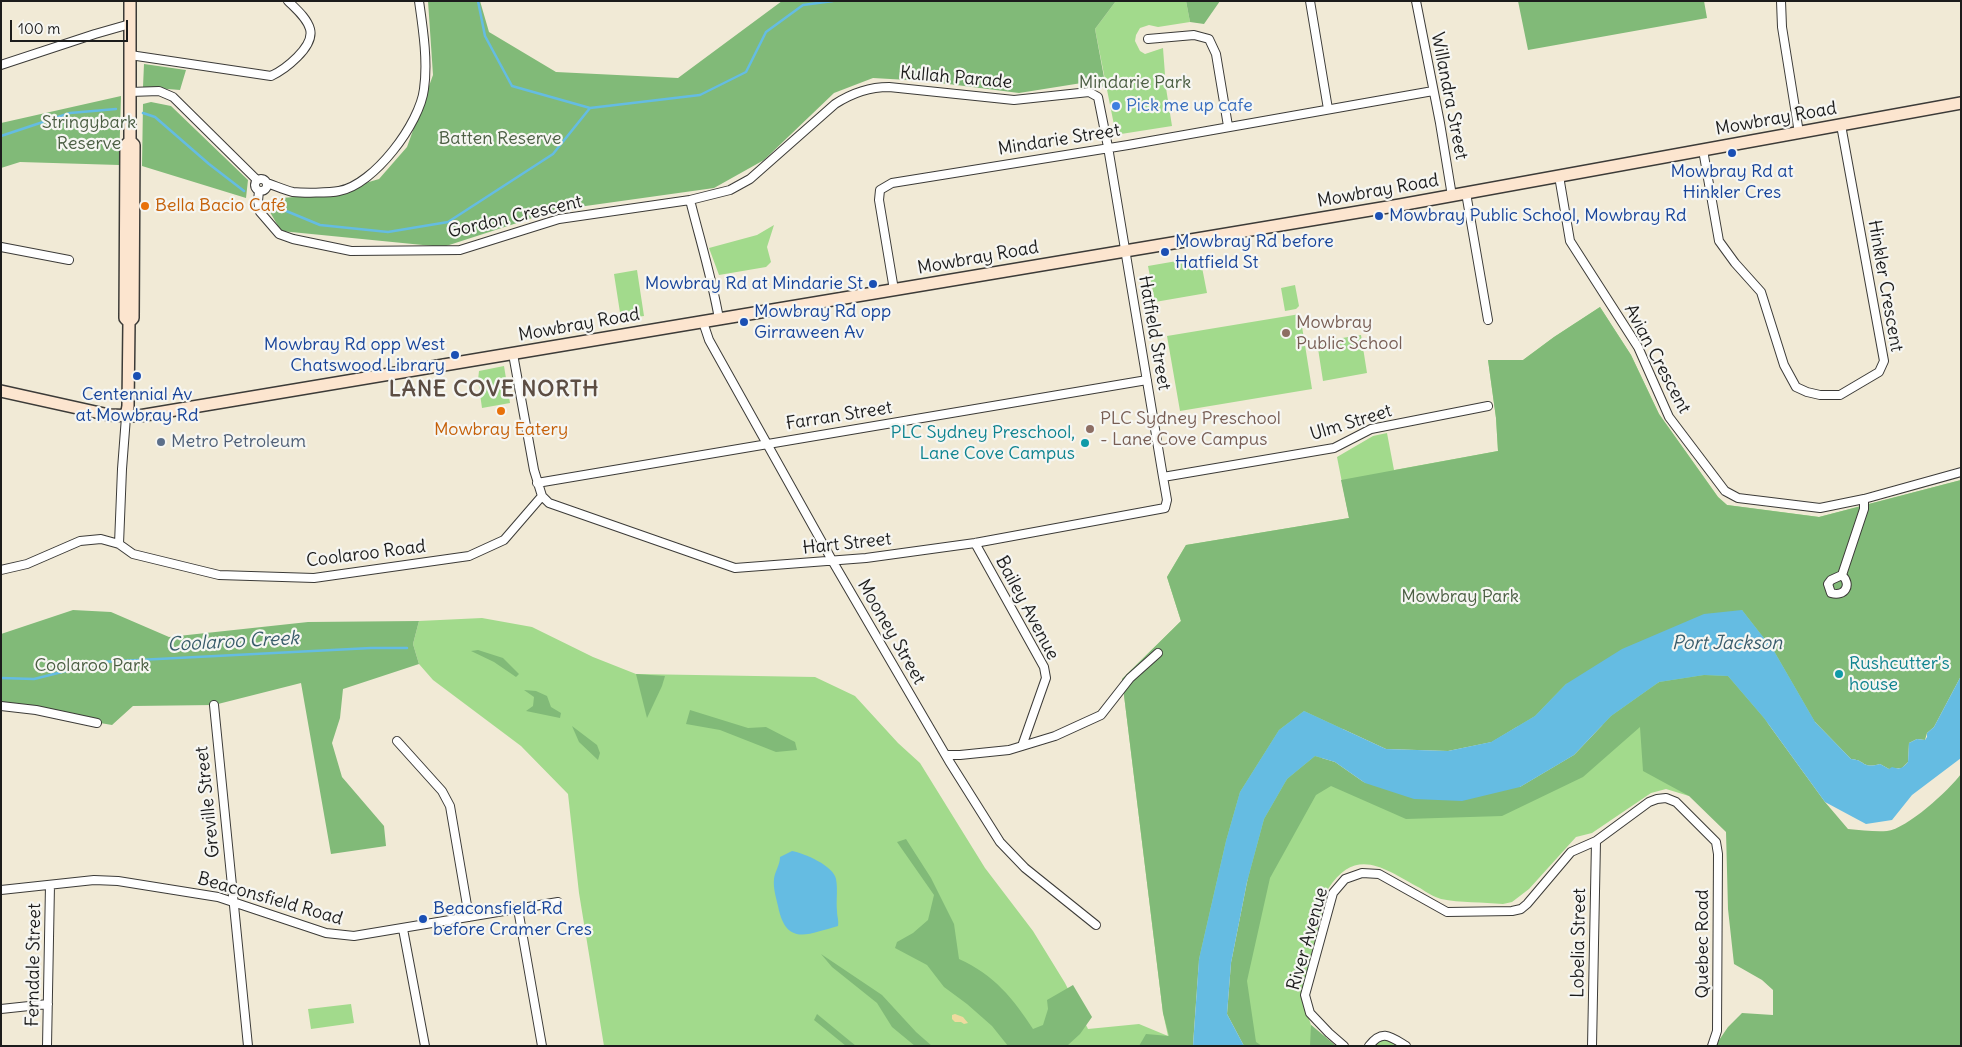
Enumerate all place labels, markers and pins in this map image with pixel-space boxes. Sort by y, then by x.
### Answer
place label: Pick me up cafe [1126,95,1253,117]
marker: Pick me up cafe [1110,100,1122,112]
marker: Mowbray Rd at Hinkler Cres [1726,147,1738,159]
place label: Mowbray Rd at Hinkler Cres [1670,161,1794,203]
place label: Bella Bacio Café [155,195,286,217]
marker: Bella Bacio Café [139,200,151,212]
place label: Mowbray Public School, Mowbray Rd [1389,205,1687,227]
marker: Mowbray Public School, Mowbray Rd [1373,210,1385,222]
place label: Mowbray Rd before Hatfield St [1175,231,1334,274]
marker: Mowbray Rd before Hatfield St [1159,246,1171,258]
place label: Mowbray Rd at Mindarie St [645,273,863,295]
marker: Mowbray Rd at Mindarie St [867,278,879,290]
place label: Mowbray Rd opp Girraween Av [754,301,891,344]
place label: Mowbray Public School [1296,312,1403,354]
marker: Mowbray Rd opp Girraween Av [738,316,750,328]
marker: Mowbray Public School [1280,327,1292,339]
place label: Mowbray Rd opp West Chatswood Library [264,334,445,376]
marker: Mowbray Rd opp West Chatswood Library [449,349,461,361]
marker: Centennial Av at Mowbray Rd [131,370,143,382]
place label: Centennial Av at Mowbray Rd [75,384,199,426]
marker: Mowbray Eatery [495,405,507,417]
place label: PLC Sydney Preschool - Lane Cove Campus [1100,408,1281,450]
place label: Mowbray Eatery [434,419,568,441]
place label: PLC Sydney Preschool, Lane Cove Campus [890,422,1075,464]
marker: PLC Sydney Preschool - Lane Cove Campus [1084,423,1096,435]
place label: Metro Petroleum [171,431,306,453]
marker: Metro Petroleum [155,436,167,448]
marker: PLC Sydney Preschool, Lane Cove Campus [1079,437,1091,449]
place label: Rushcutter's house [1849,653,1950,696]
marker: Rushcutter's house [1833,668,1845,680]
place label: Beaconsfield Rd before Cramer Cres [433,898,592,941]
marker: Beaconsfield Rd before Cramer Cres [417,913,429,925]

